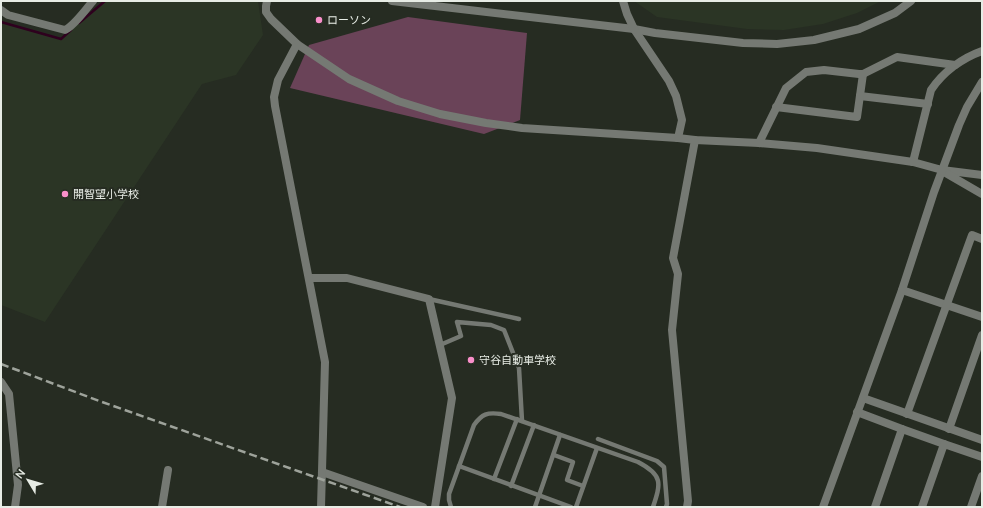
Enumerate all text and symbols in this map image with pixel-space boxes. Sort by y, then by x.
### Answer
place label: ローソン [327,13,371,27]
marker: ローソン [314,15,324,25]
place label: 開智望小学校 [73,187,139,201]
marker: 開智望小学校 [60,189,70,199]
place label: 守谷自動車学校 [479,353,556,367]
marker: 守谷自動車学校 [466,355,476,365]
north arrow [8,460,48,500]
text: N [12,466,28,481]

